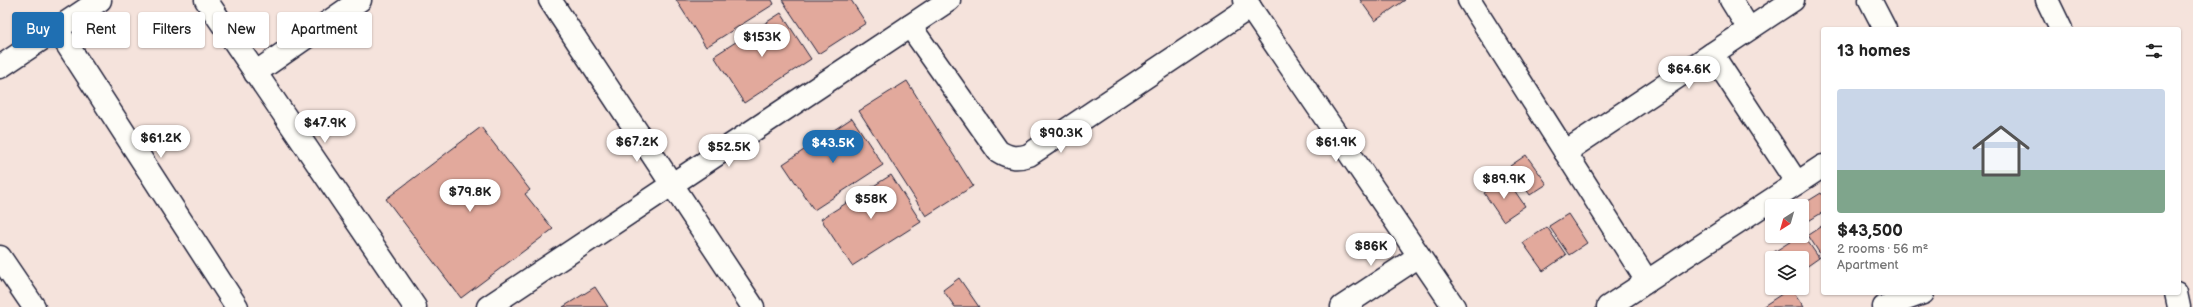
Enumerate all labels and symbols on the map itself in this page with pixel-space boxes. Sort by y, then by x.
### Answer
pin: $153K [734,24,790,58]
pin: $64.6K [1656,56,1722,90]
pin: $47.9K [292,110,358,144]
pin: $90.3K [1028,120,1094,154]
pin: $61.2K [128,125,194,159]
pin: $67.2K [604,129,670,163]
pin: $61.9K [1303,129,1369,163]
pin: $43.5K [800,130,866,164]
pin: $52.5K [696,134,762,168]
pin: $89.9K [1471,166,1537,200]
pin: $79.8K [437,179,503,213]
pin: $58K [847,186,895,220]
north arrow [1765,199,1809,243]
pin: $86K [1347,233,1395,267]

